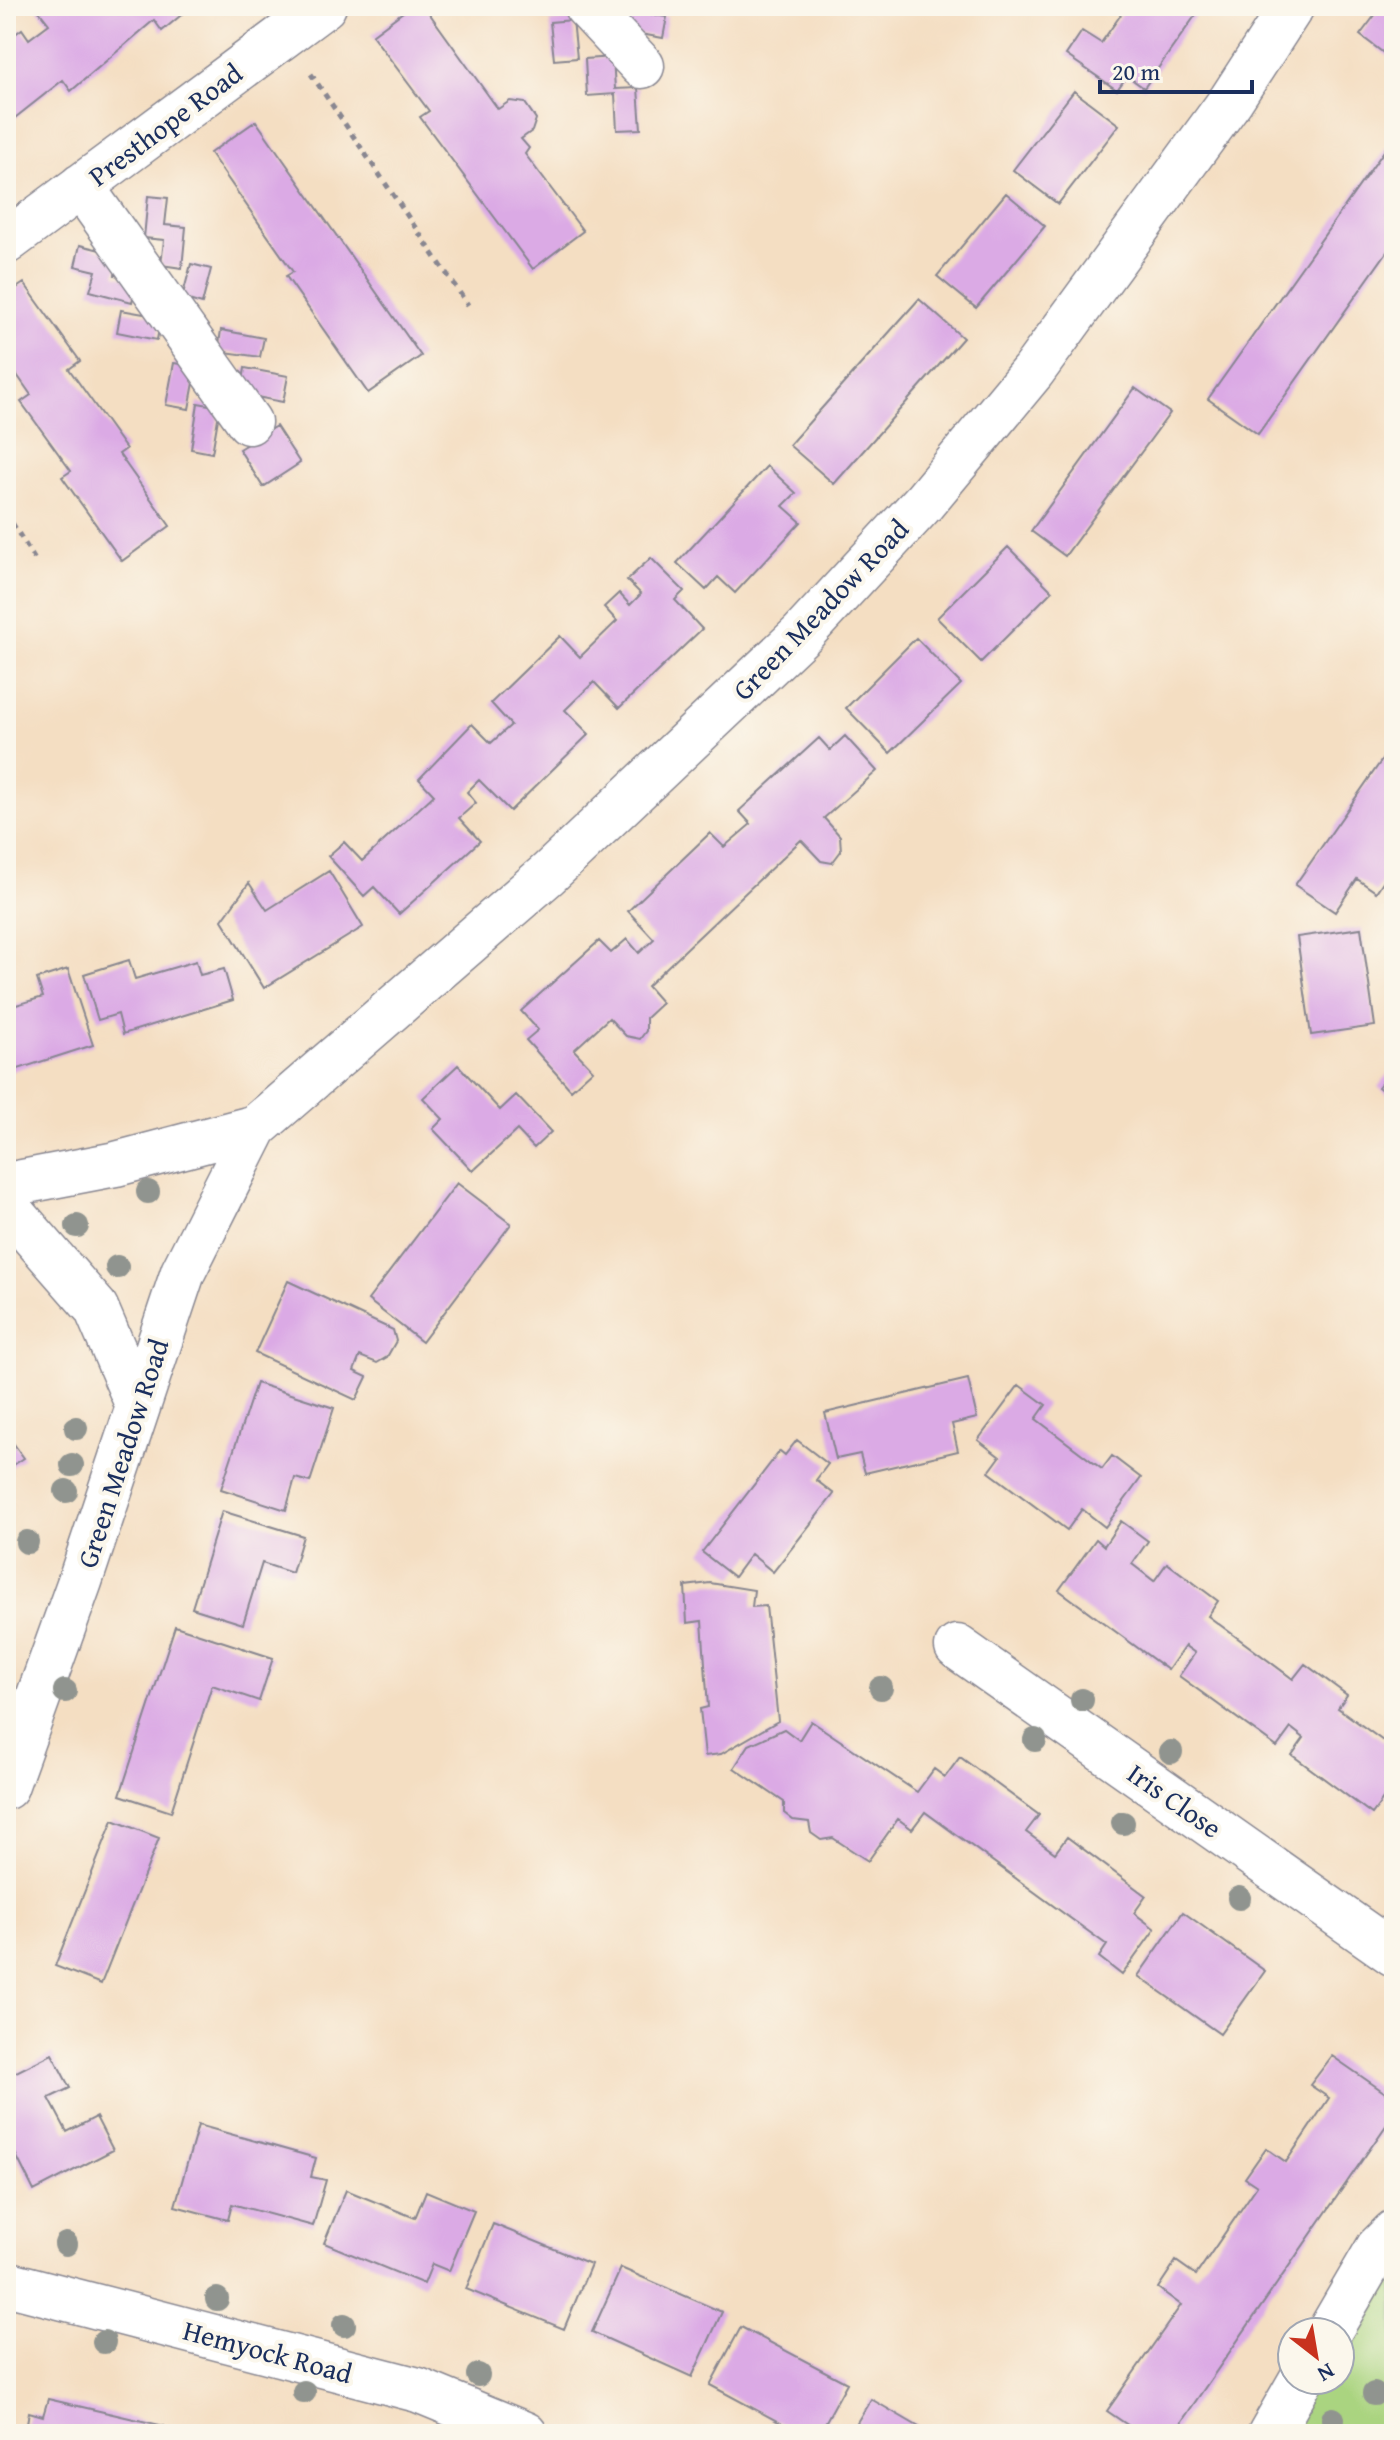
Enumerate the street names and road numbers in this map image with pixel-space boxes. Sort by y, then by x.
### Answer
street label: Presthope Road [79,52,251,196]
street label: Green Meadow Road [722,509,918,709]
street label: Green Meadow Road [66,1333,178,1573]
street label: Iris Close [1119,1753,1231,1847]
street label: Hemyock Road [179,2309,357,2393]

